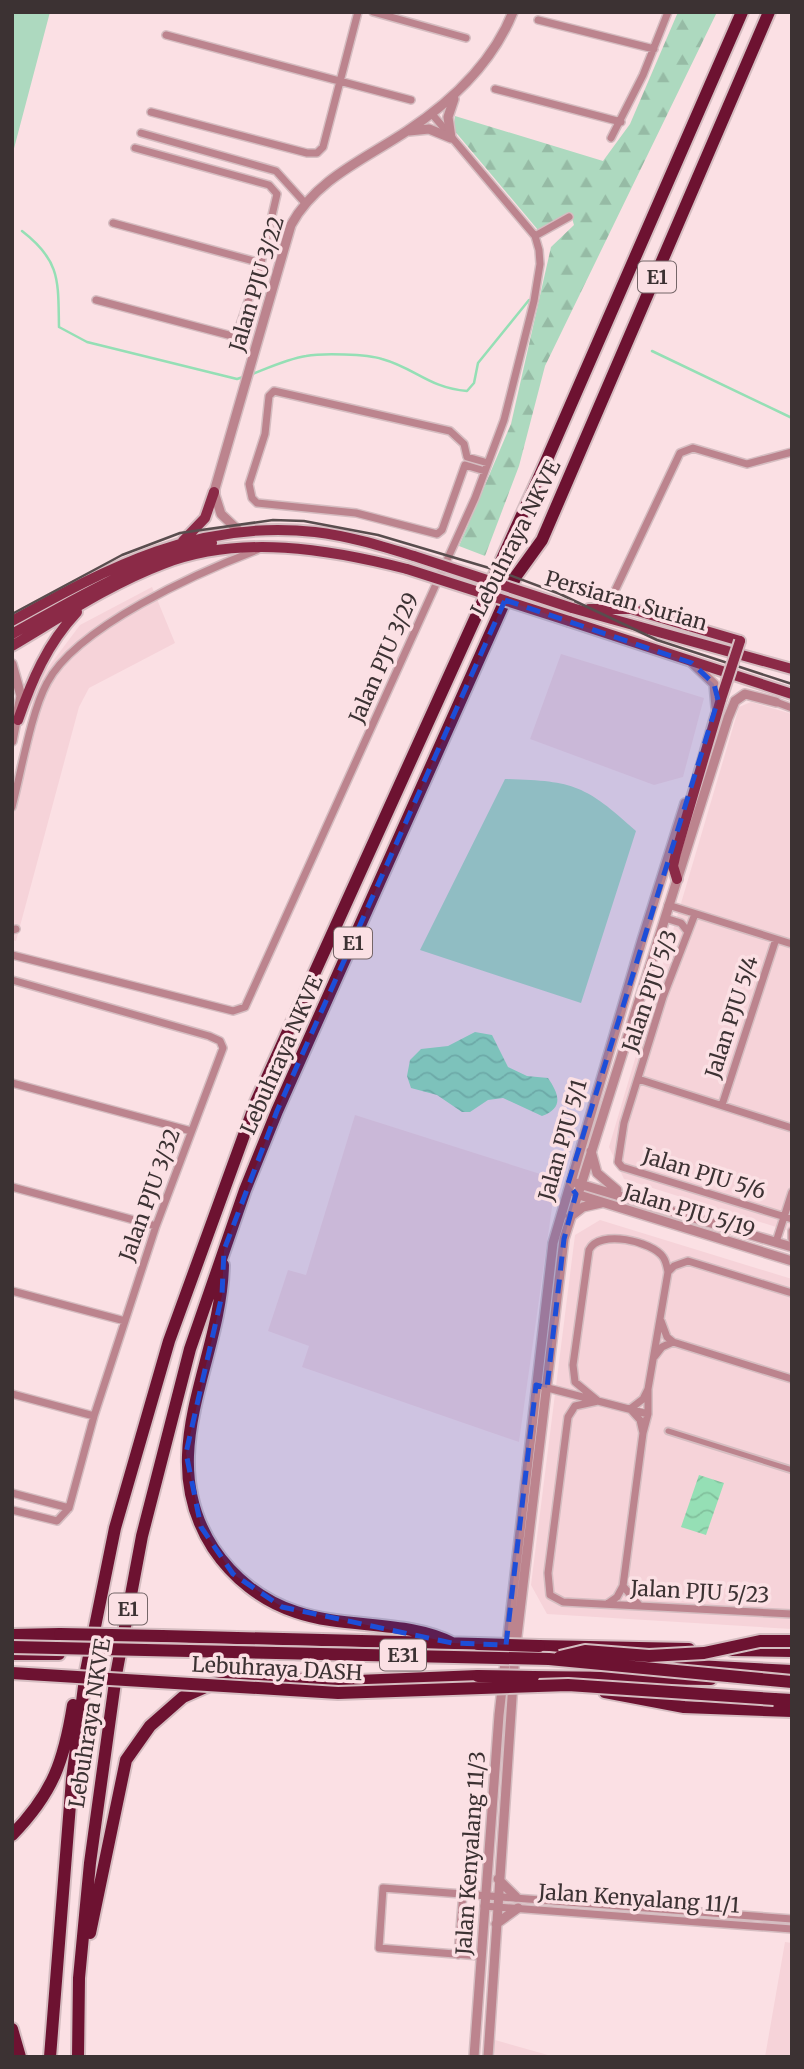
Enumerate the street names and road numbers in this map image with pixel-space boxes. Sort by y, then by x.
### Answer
street label: Jalan PJU 3/22 [223,213,290,356]
road number: E1 [638,262,676,292]
street label: Lebuhraya NKVE [465,455,567,620]
street label: Persiaran Surian [542,564,710,637]
street label: Jalan PJU 3/29 [342,588,424,728]
street label: Jalan PJU 5/3 [616,926,683,1056]
road number: E1 [334,928,372,959]
street label: Jalan PJU 5/4 [699,952,764,1082]
street label: Lebuhraya NKVE [234,970,329,1139]
street label: Jalan PJU 5/1 [532,1076,593,1205]
street label: Jalan PJU 3/32 [113,1125,186,1266]
street label: Jalan PJU 5/6 [638,1142,769,1205]
street label: Jalan PJU 5/19 [619,1177,758,1243]
street label: Jalan PJU 5/23 [629,1574,770,1609]
road number: E1 [109,1594,147,1624]
street label: Lebuhraya NKVE [63,1636,116,1810]
road number: E31 [380,1639,426,1670]
street label: Lebuhraya DASH [191,1651,363,1686]
street label: Jalan Kenyalang 11/3 [450,1750,491,1957]
street label: Jalan Kenyalang 11/1 [536,1878,741,1919]

